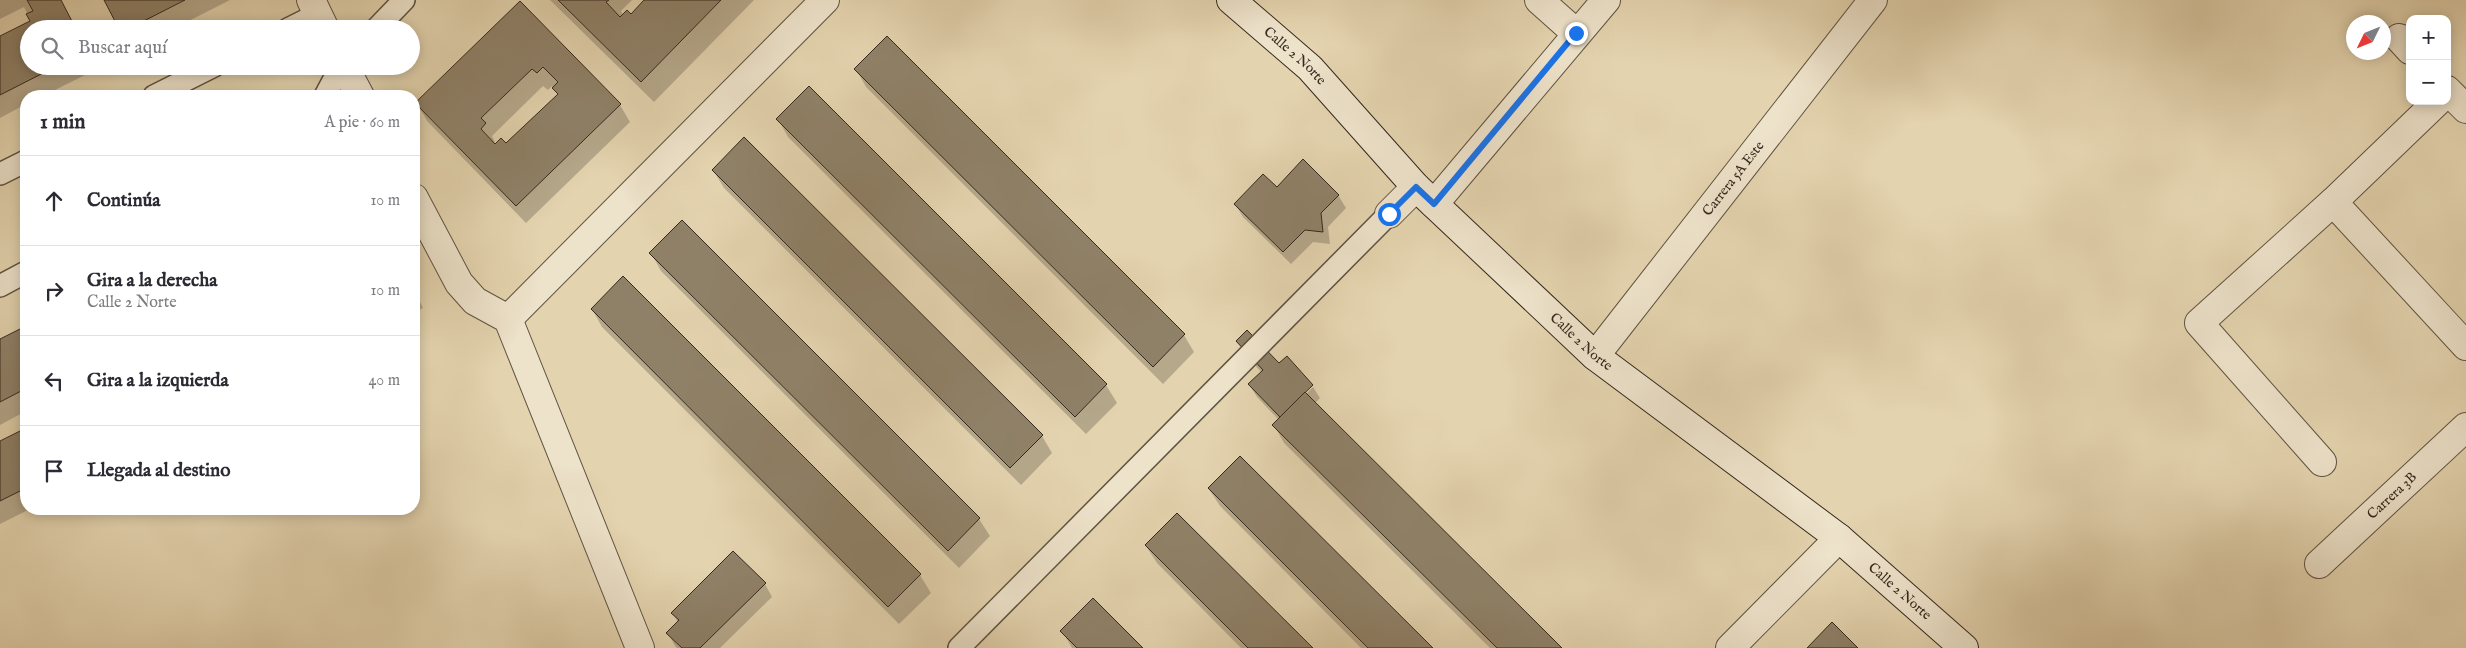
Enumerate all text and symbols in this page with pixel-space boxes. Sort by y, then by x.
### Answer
north arrow [2346,15,2391,60]
map controls [2406,15,2451,105]
button: + [2406,15,2451,60]
search box [20,20,420,75]
route end [1565,22,1588,45]
street label: Calle 2 Norte [1260,23,1330,89]
icon: search [38,34,66,62]
text: Buscar aquí [78,36,167,60]
button: − [2406,60,2451,105]
text: 1 min [40,109,85,136]
text: A pie · 60 m [325,113,400,133]
street label: Carrera 5A Este [1699,137,1769,220]
icon: ahead [40,187,68,215]
text: Continúa [87,189,161,213]
text: 10 m [370,191,400,211]
route start [1378,203,1401,226]
text: Gira a la derecha [87,269,217,293]
icon: right [40,277,68,305]
text: 10 m [370,281,400,301]
text: Calle 2 Norte [87,293,177,313]
street label: Calle 2 Norte [1546,309,1616,375]
icon: left [40,367,68,395]
text: Gira a la izquierda [87,369,229,393]
text: 40 m [368,371,400,391]
icon: arrive [40,457,68,485]
text: Llegada al destino [87,459,230,483]
street label: Carrera 3B [2364,468,2421,523]
street label: Calle 2 Norte [1864,559,1935,624]

